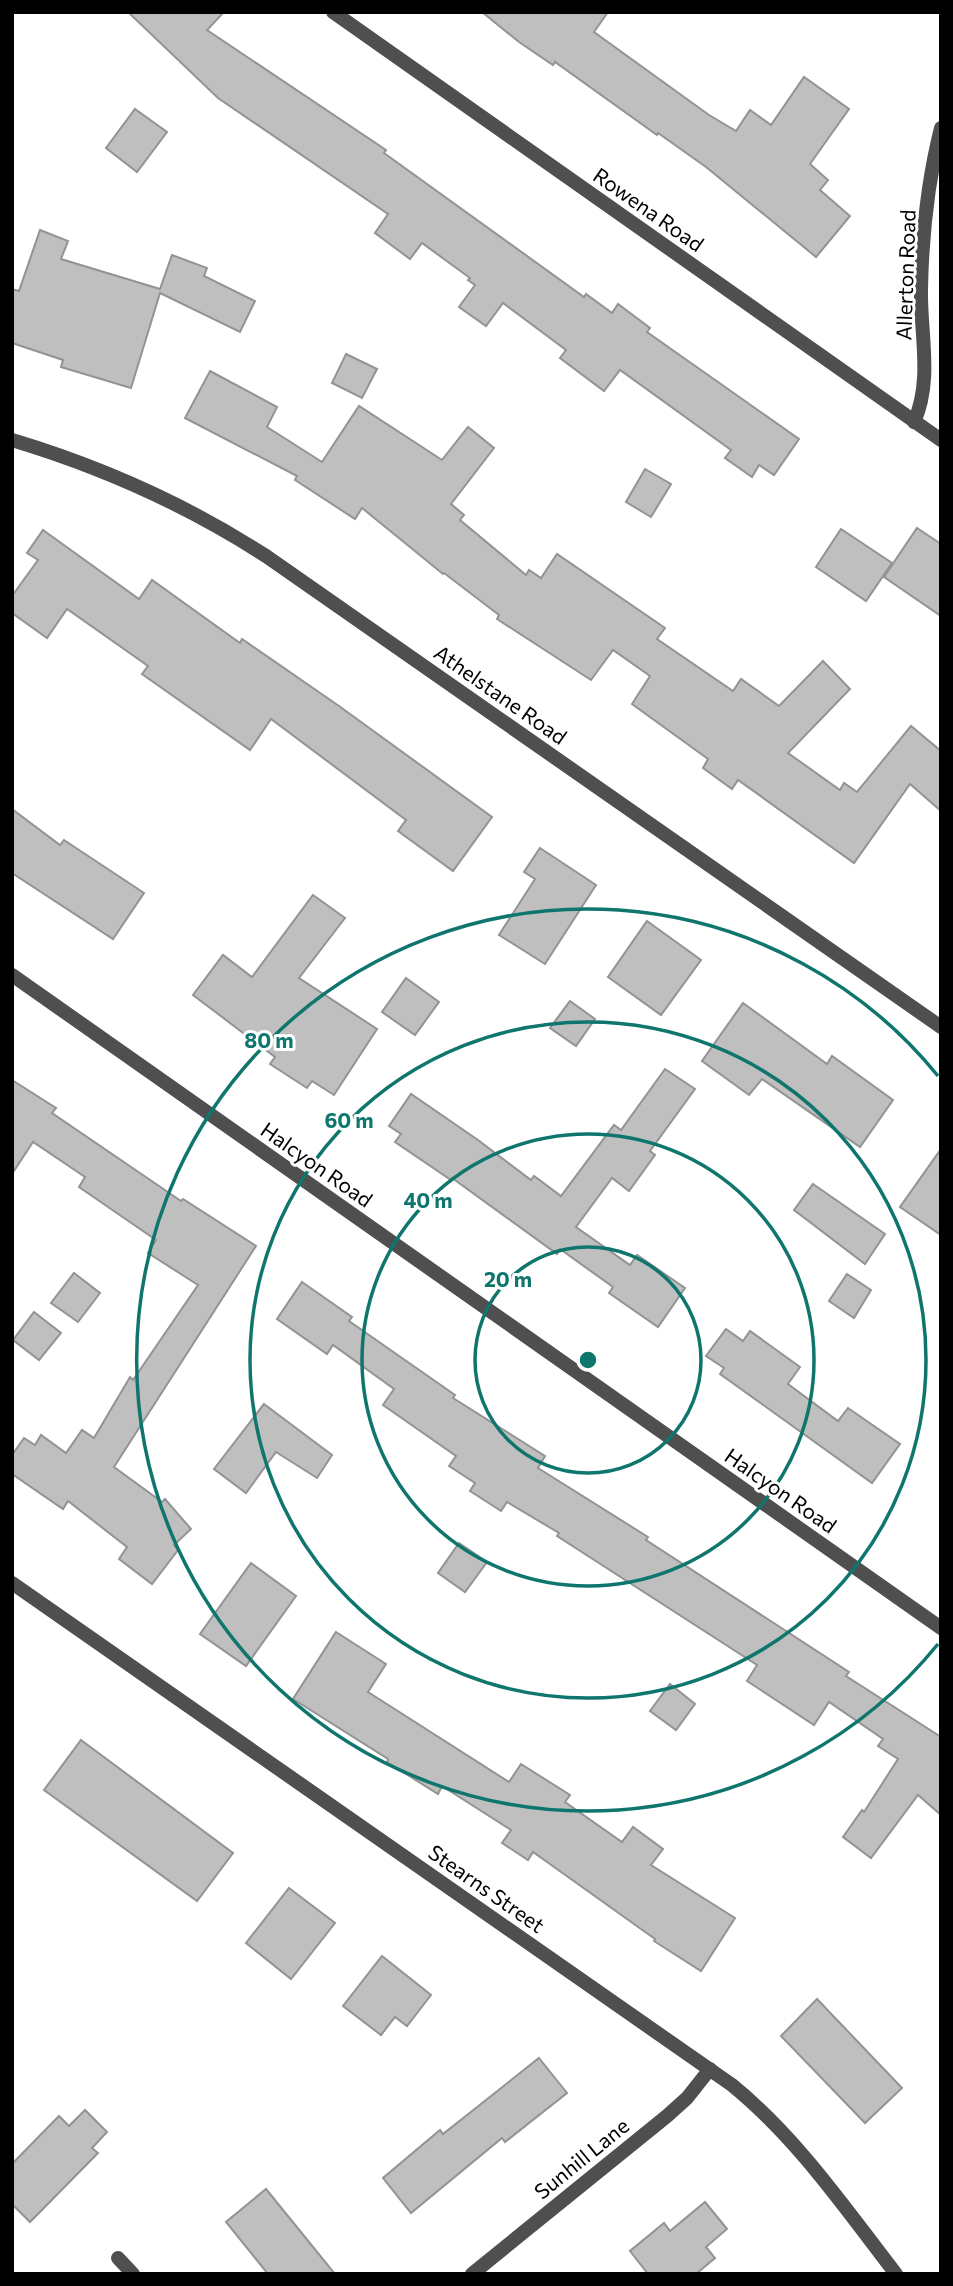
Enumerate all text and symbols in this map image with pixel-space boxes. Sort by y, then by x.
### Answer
street label: Rowena Road [589,162,709,256]
street label: Allerton Road [890,209,920,341]
street label: Athelstane Road [430,639,572,749]
text: 80 m [244,1027,294,1052]
text: 60 m [324,1107,374,1132]
street label: Halcyon Road [256,1116,378,1212]
text: 40 m [403,1187,453,1212]
text: 20 m [484,1266,532,1291]
centre of rings [576,1348,600,1372]
street label: Halcyon Road [720,1442,842,1538]
street label: Stearns Street [424,1839,550,1937]
street label: Sunhill Lane [529,2112,633,2204]

